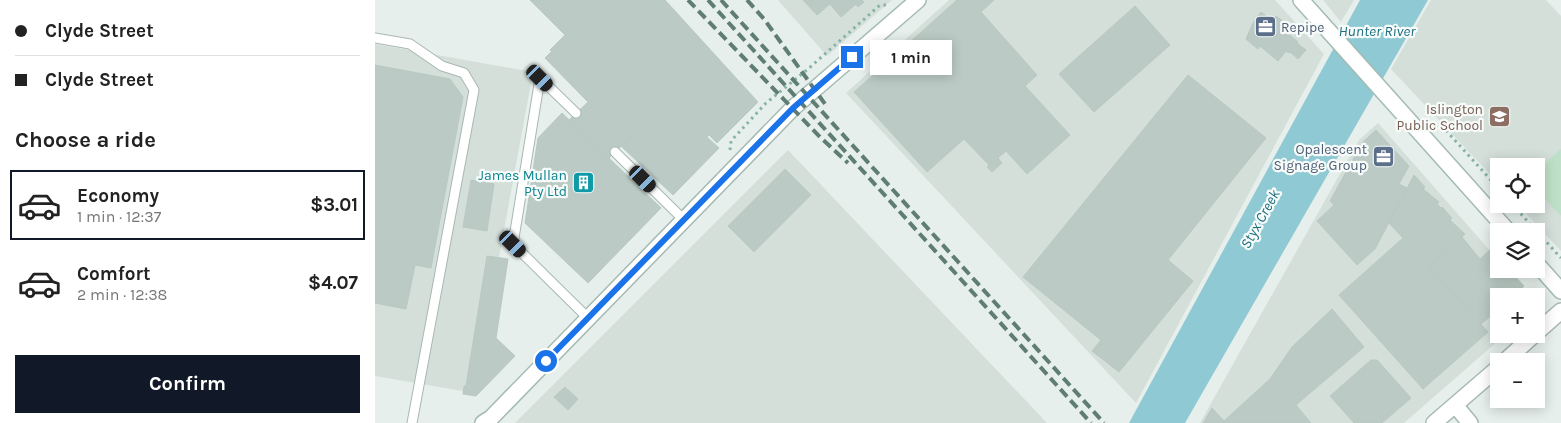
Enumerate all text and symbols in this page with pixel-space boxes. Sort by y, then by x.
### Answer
office icon: Repipe [1253,15,1277,39]
place label: Repipe [1281,19,1325,36]
text: Clyde Street [45,20,154,42]
water label: Hunter River [1339,22,1416,40]
callout: 1 min [869,40,952,74]
route end [841,46,863,68]
text: 1 min [891,48,931,67]
car [524,62,555,94]
text: Clyde Street [45,69,154,91]
place label: Islington Public School [1396,101,1483,134]
school or university icon: Islington Public School [1487,105,1511,129]
text: Choose a ride [15,127,156,153]
place label: Opalescent Signage Group [1274,141,1367,174]
office icon: Opalescent Signage Group [1371,145,1395,169]
map controls [1490,158,1545,408]
button: locate [1490,158,1545,213]
car [627,163,658,195]
place label: James Mullan Pty Ltd [478,167,567,200]
building icon: James Mullan Pty Ltd [571,171,595,195]
icon: car [17,183,62,228]
text: Economy [77,185,159,207]
water label: Styx Creek [1236,186,1284,252]
text: $3.01 [310,194,358,216]
text: 1 min · 12:37 [77,207,161,226]
button: layers [1490,223,1545,278]
car [497,228,528,260]
icon: car [17,261,62,306]
text: Comfort [77,263,151,285]
text: $4.07 [308,272,358,294]
text: 2 min · 12:38 [77,285,167,304]
button: + [1490,288,1545,343]
route start [535,350,557,372]
button: − [1490,353,1545,408]
button: Confirm [15,355,360,413]

